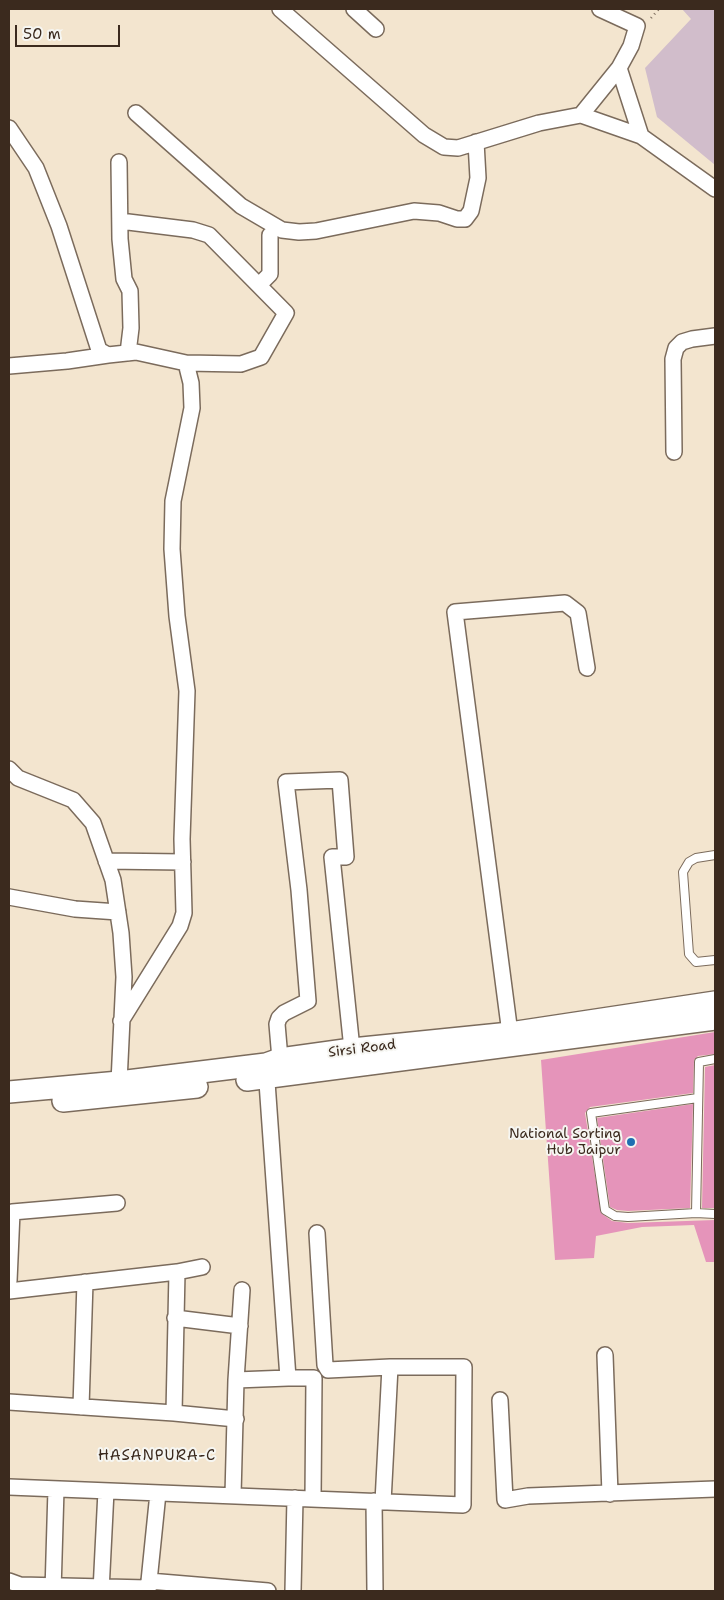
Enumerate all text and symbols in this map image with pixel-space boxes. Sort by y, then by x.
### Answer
scale bar [18,15,122,47]
text: 50 m [23,24,61,44]
street label: Sirsi Road [327,1037,397,1061]
place label: National Sorting Hub Jaipur [509,1126,621,1158]
marker: National Sorting Hub Jaipur [625,1136,637,1148]
district label: HASANPURA-C [97,1447,217,1465]

